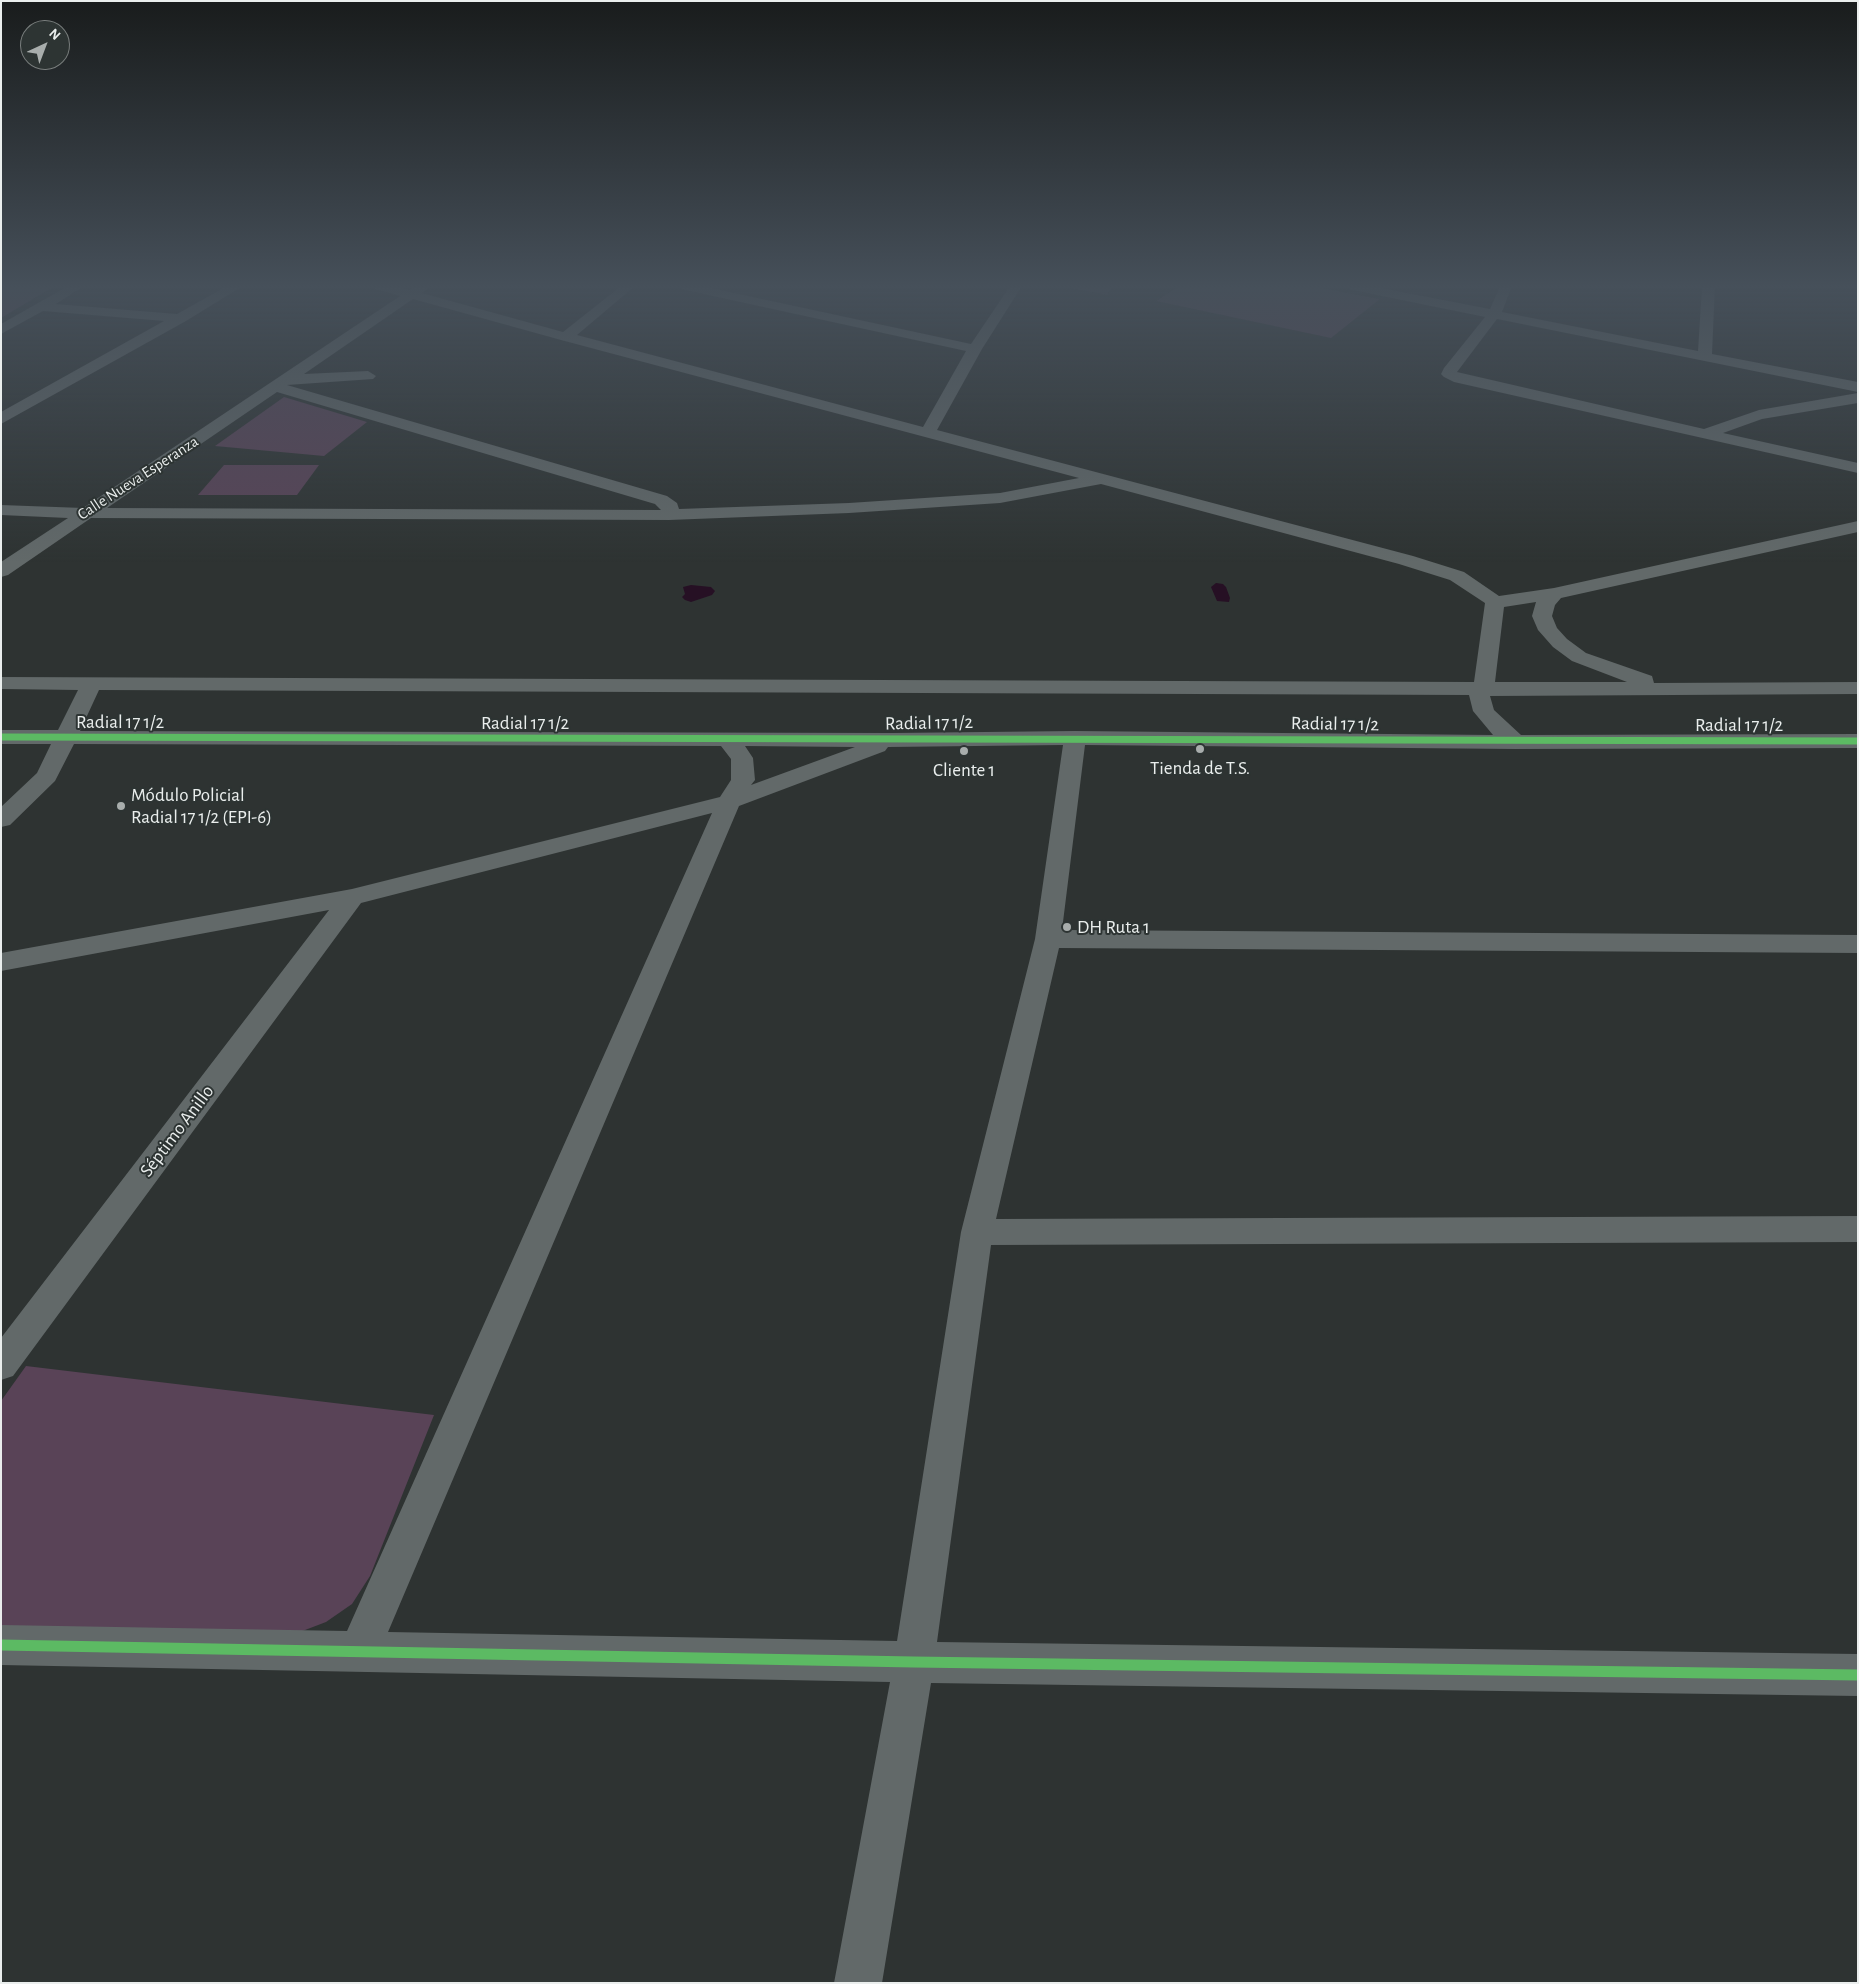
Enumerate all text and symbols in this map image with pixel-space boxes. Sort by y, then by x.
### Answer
north arrow [20,20,70,70]
text: N [46,26,63,43]
street label: Calle Nueva Esperanza [74,432,202,524]
street label: Radial 17 1/2 [76,711,164,733]
street label: Radial 17 1/2 [885,711,973,735]
street label: Radial 17 1/2 [481,712,569,734]
street label: Radial 17 1/2 [1291,712,1379,736]
street label: Radial 17 1/2 [1695,714,1783,736]
marker: Tienda de T.S. [1194,743,1206,755]
marker: Cliente 1 [958,745,970,757]
place label: Tienda de T.S. [1150,757,1250,779]
place label: Cliente 1 [933,759,995,781]
place label: Módulo Policial Radial 17 1/2 (EPI-6) [131,784,272,828]
marker: Módulo Policial Radial 17 1/2 (EPI-6) [115,800,127,812]
place label: DH Ruta 1 [1077,916,1150,938]
marker: DH Ruta 1 [1061,921,1073,933]
street label: Séptimo Anillo [135,1081,219,1181]

